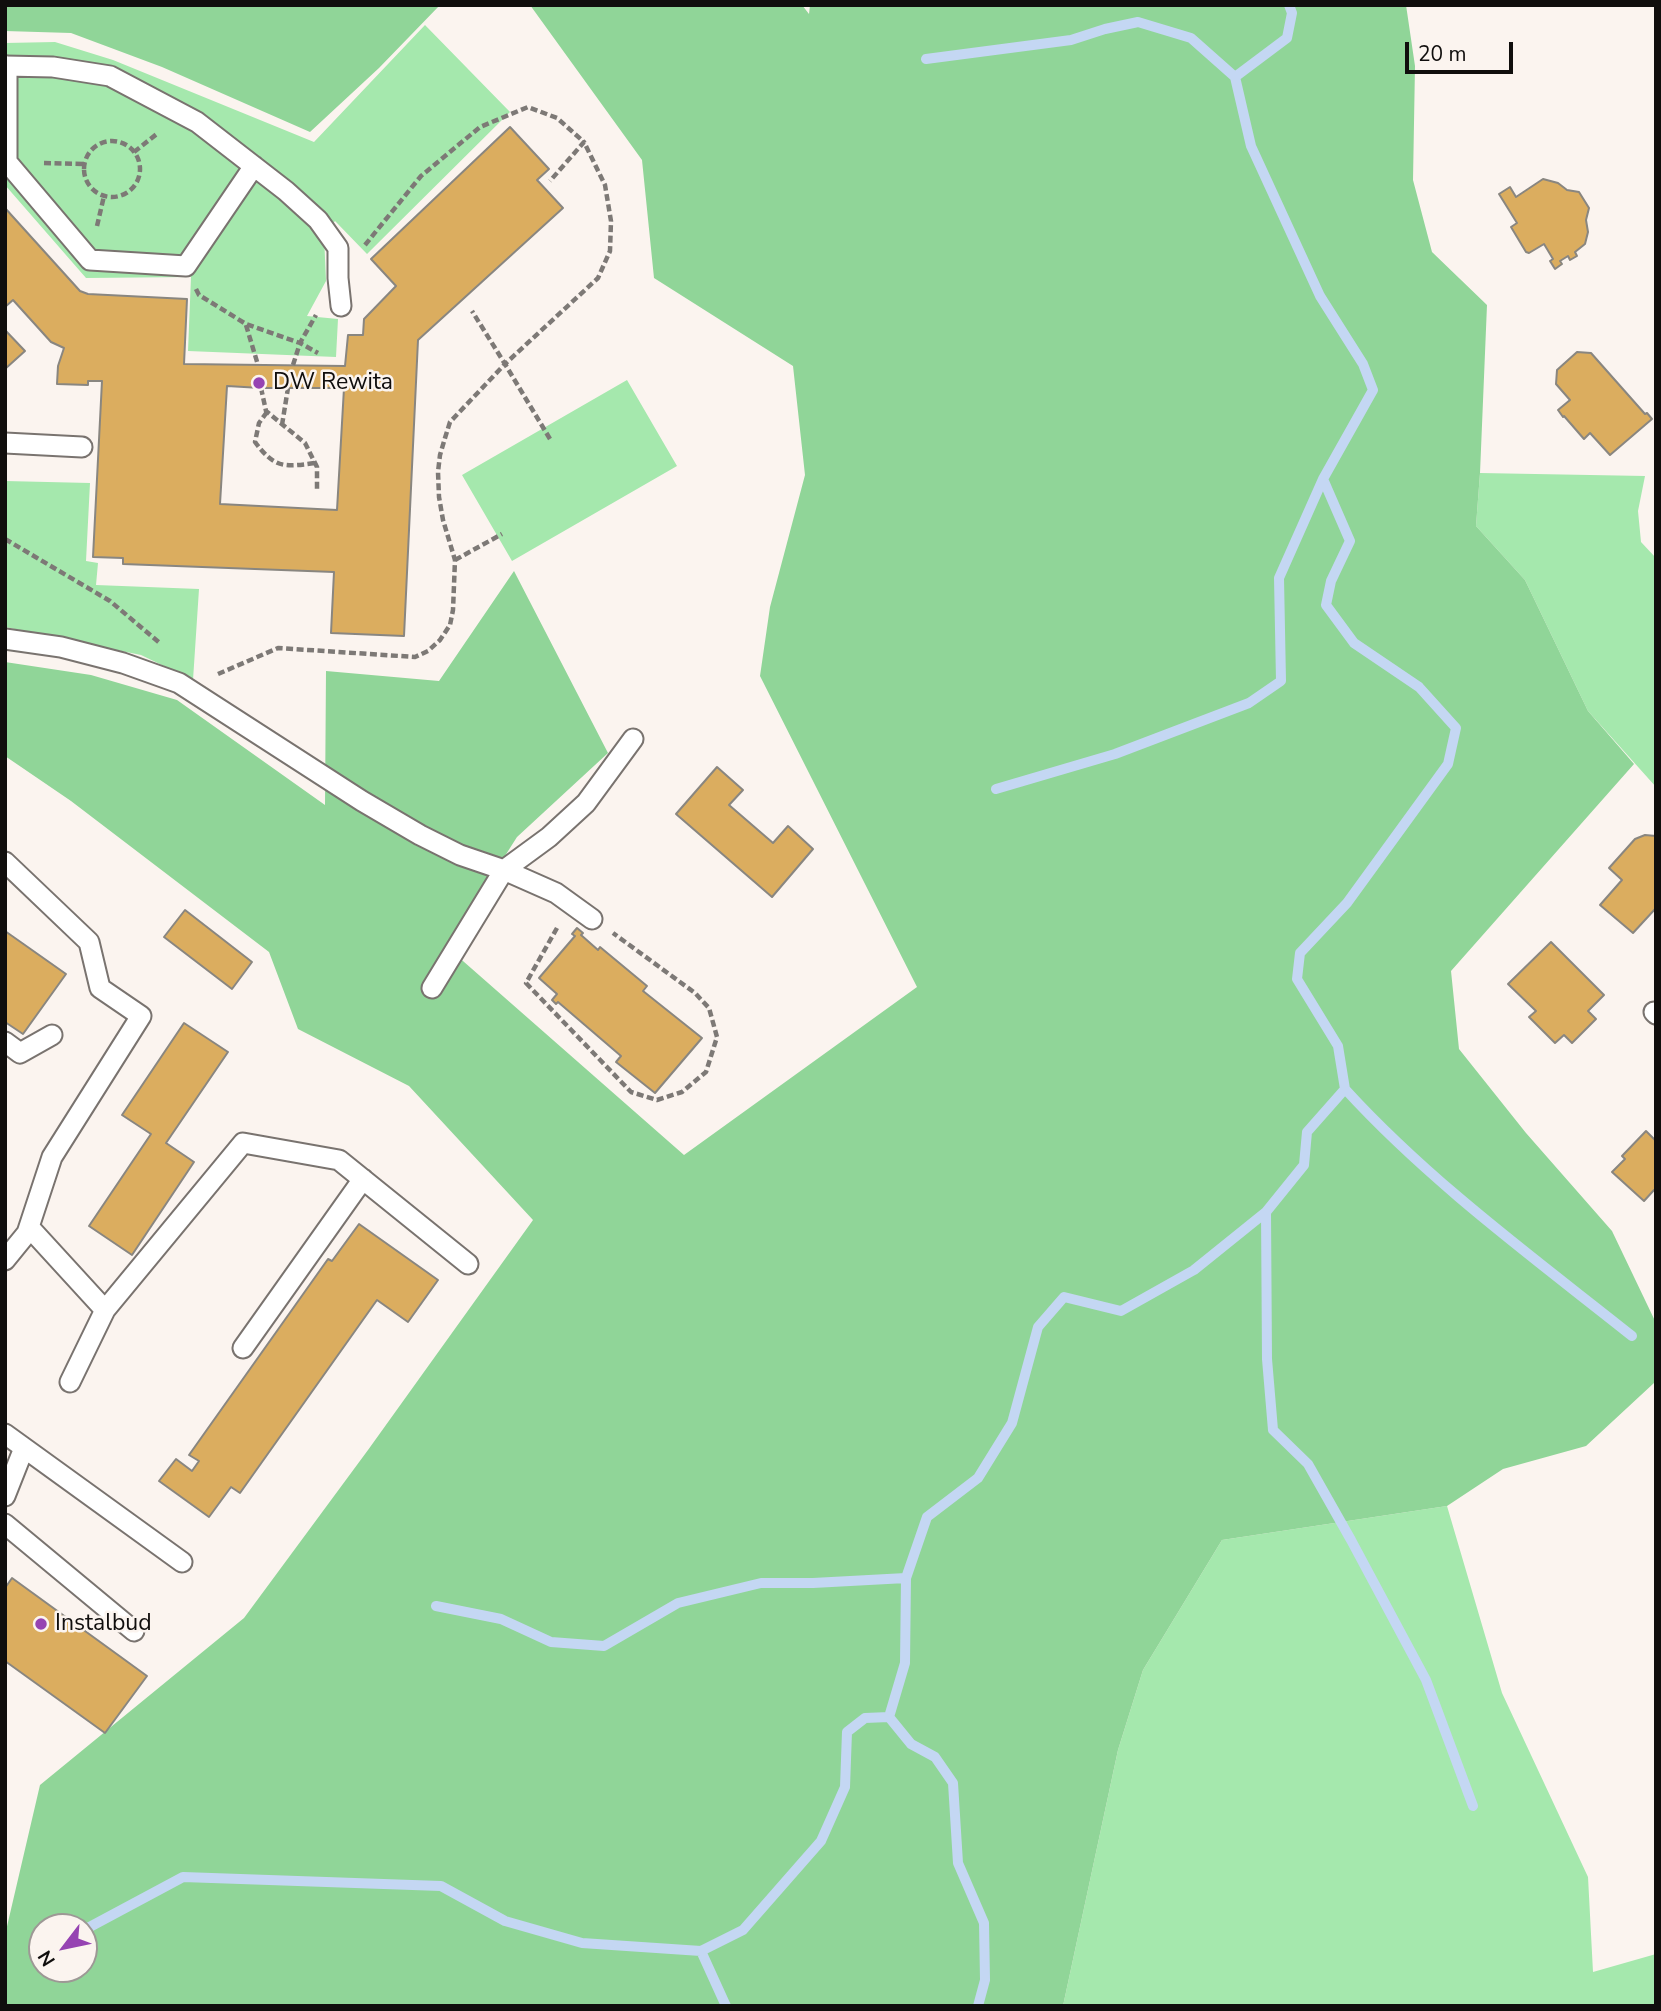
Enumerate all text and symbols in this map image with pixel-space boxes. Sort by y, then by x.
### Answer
scale bar [1409,28,1518,72]
text: 20 m [1418,40,1467,68]
place label: DW Rewita [273,369,393,397]
marker: DW Rewita [251,375,267,391]
place label: Instalbud [55,1610,152,1638]
marker: Instalbud [33,1616,49,1632]
north arrow [28,1913,98,1983]
text: N [32,1945,62,1971]

